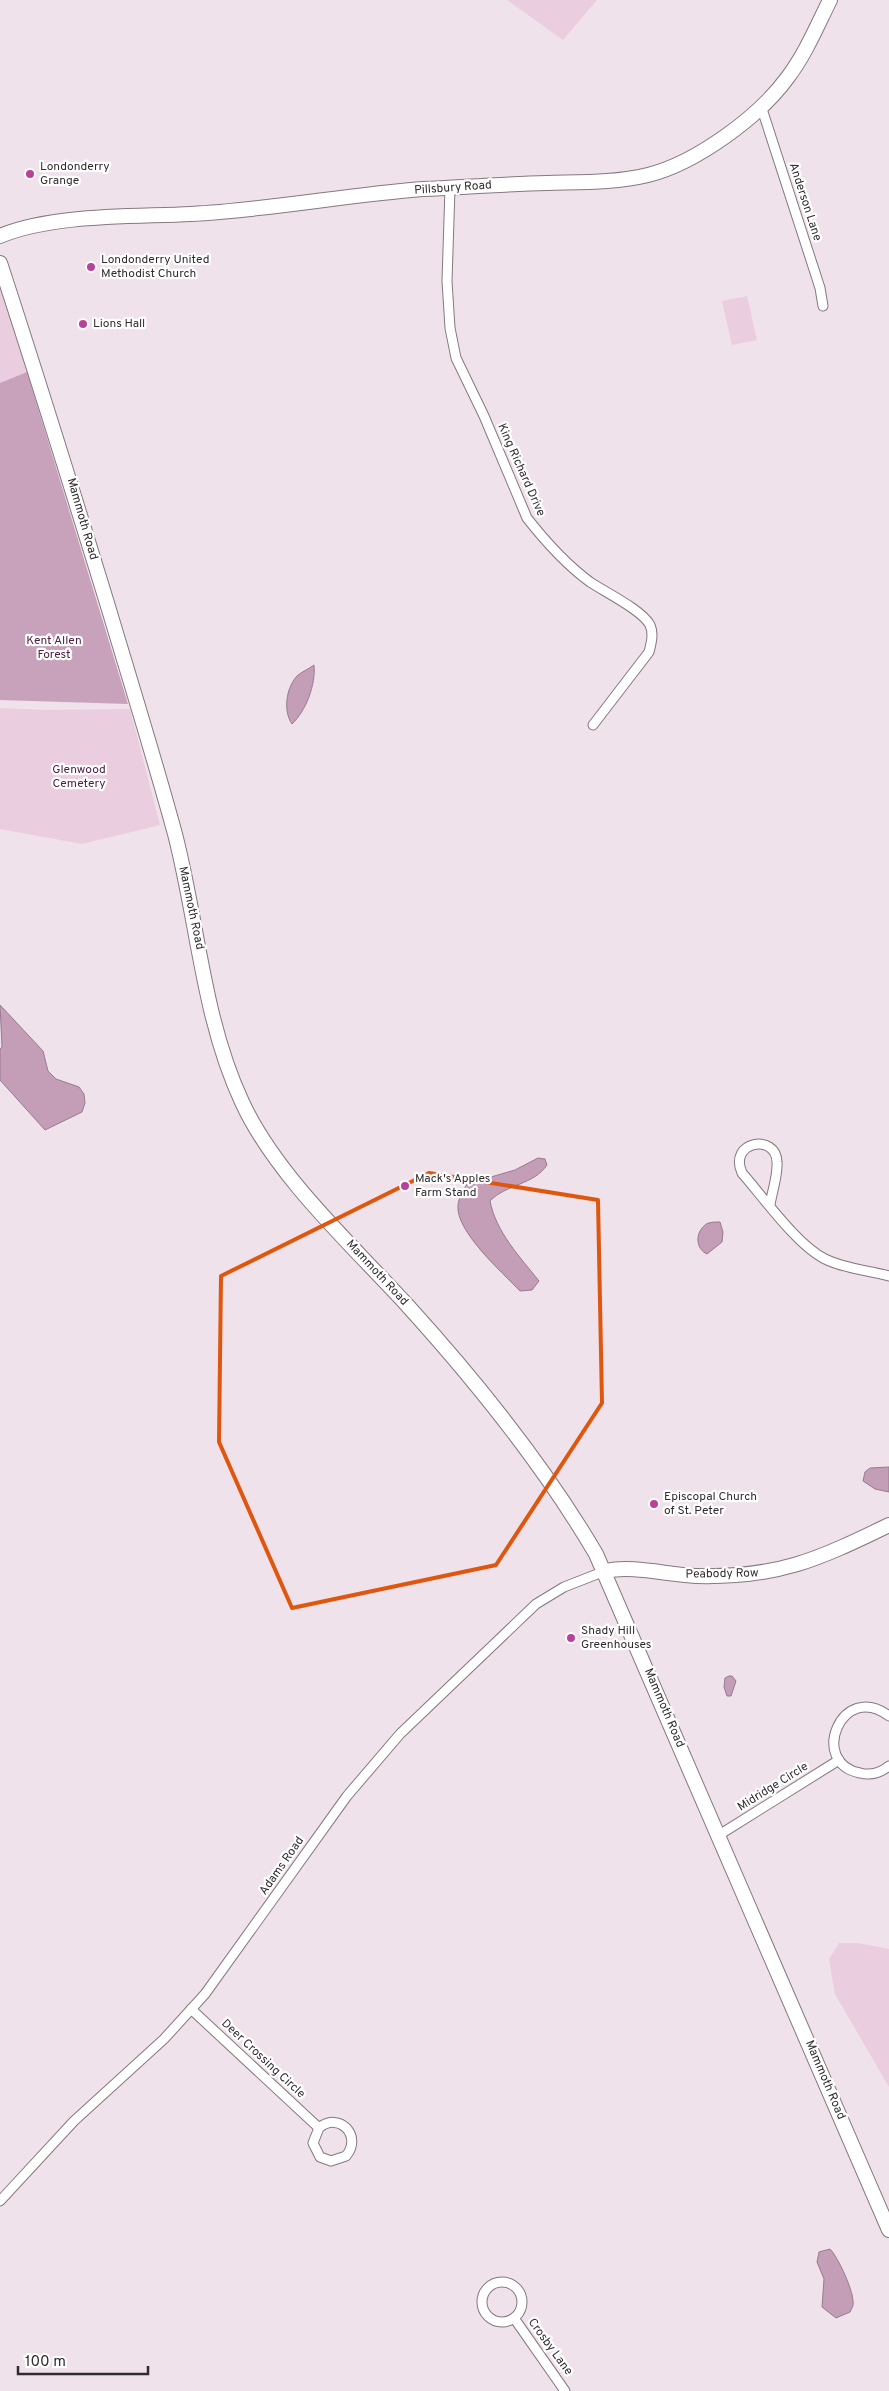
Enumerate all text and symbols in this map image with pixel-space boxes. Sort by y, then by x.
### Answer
place label: Londonderry Grange [40,159,110,189]
street label: Anderson Lane [785,161,825,243]
marker: Londonderry Grange [24,168,36,180]
street label: Pillsbury Road [414,177,492,199]
place label: Londonderry United Methodist Church [101,252,209,282]
marker: Londonderry United Methodist Church [85,261,97,273]
place label: Lions Hall [93,316,145,332]
marker: Lions Hall [77,318,89,330]
street label: King Richard Drive [493,421,549,519]
street label: Mammoth Road [63,476,101,562]
park label: Kent Allen Forest [26,633,82,663]
park label: Glenwood Cemetery [52,762,106,792]
street label: Mammoth Road [174,865,208,951]
place label: Mack's Apples Farm Stand [415,1171,490,1201]
marker: Mack's Apples Farm Stand [399,1180,411,1192]
street label: Mammoth Road [342,1237,412,1309]
place label: Episcopal Church of St. Peter [664,1489,757,1519]
marker: Episcopal Church of St. Peter [648,1498,660,1510]
street label: Peabody Row [685,1565,759,1583]
place label: Shady Hill Greenhouses [581,1623,652,1653]
marker: Shady Hill Greenhouses [565,1632,577,1644]
street label: Mammoth Road [640,1666,688,1750]
street label: Midridge Circle [735,1759,811,1815]
street label: Adams Road [256,1834,308,1898]
street label: Deer Crossing Circle [218,2016,308,2102]
street label: Mammoth Road [801,2038,849,2122]
street label: Crosby Lane [524,2315,576,2379]
scale bar [18,2344,148,2376]
text: 100 m [25,2353,66,2372]

